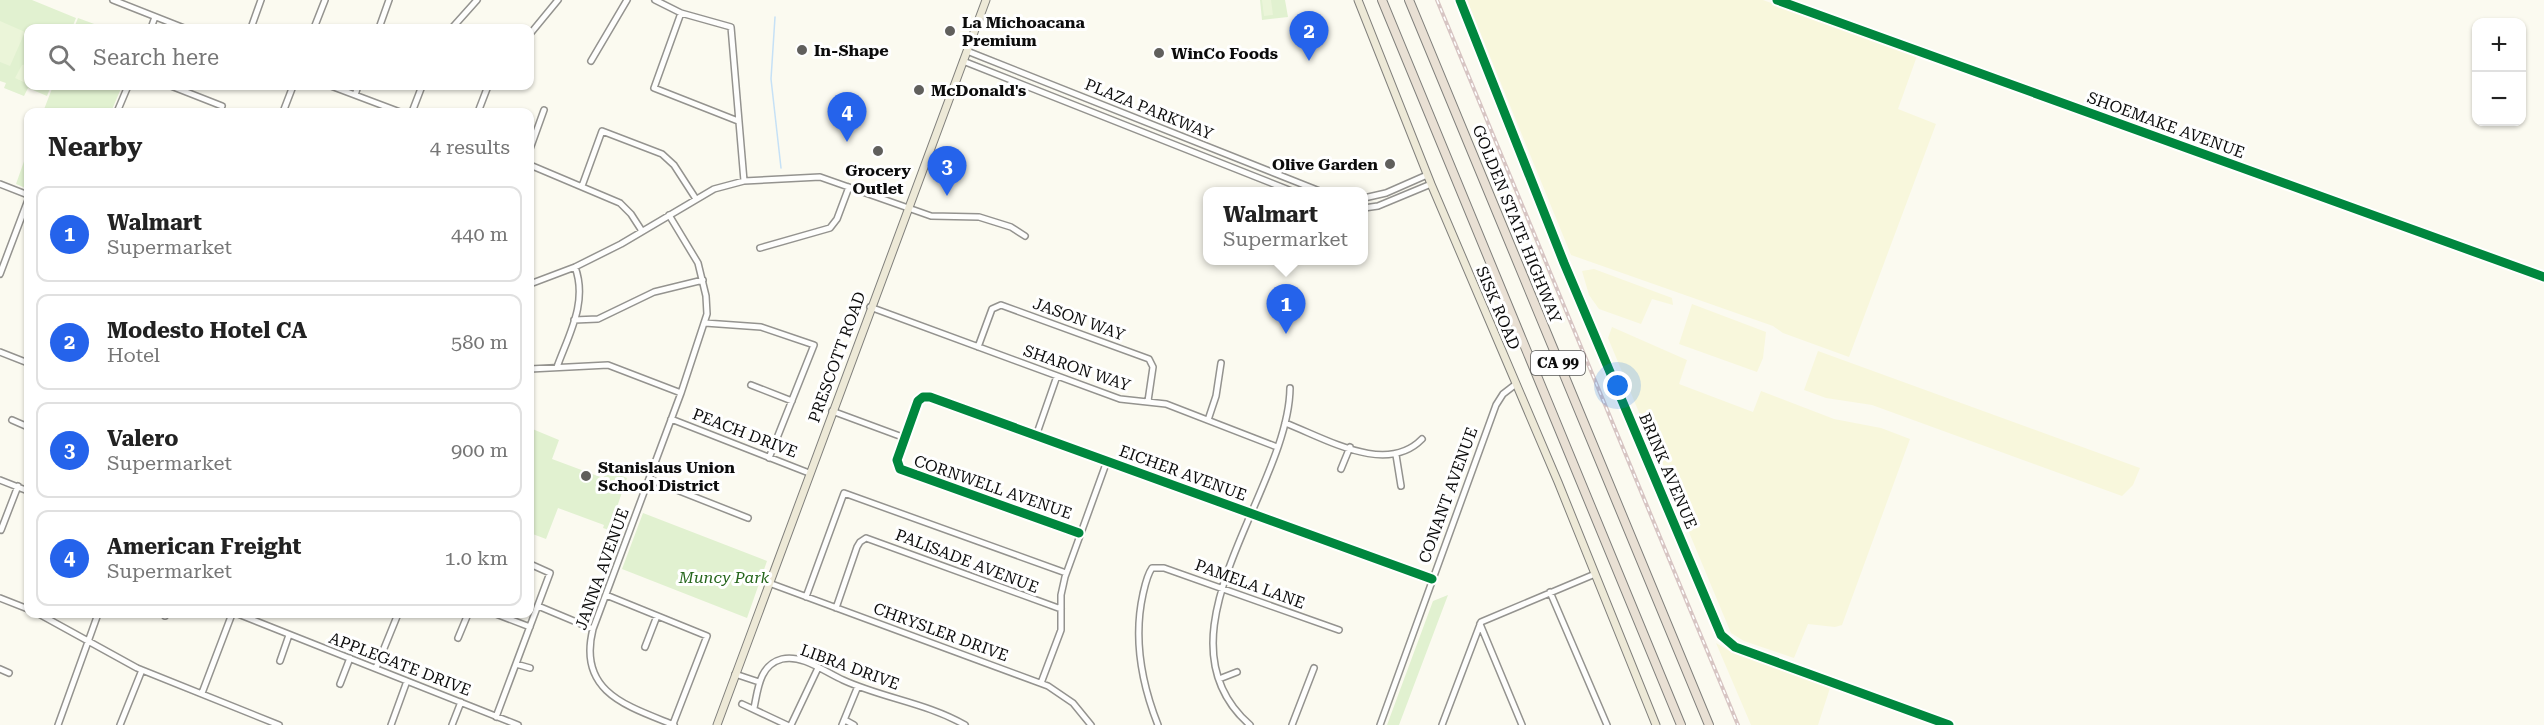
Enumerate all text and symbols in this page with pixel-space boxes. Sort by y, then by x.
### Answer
pin: 2 [1290,11,1328,61]
place label: La Michoacana Premium [962,13,1085,50]
map controls [2472,18,2526,126]
button: + [2472,18,2526,72]
search box [24,24,534,90]
marker: La Michoacana Premium [943,24,957,38]
icon: search [45,41,78,74]
place label: In-Shape [814,41,889,60]
marker: In-Shape [795,43,809,57]
place label: WinCo Foods [1171,44,1278,63]
text: Search here [93,45,219,70]
marker: WinCo Foods [1152,46,1166,60]
button: − [2472,72,2526,126]
street label: PLAZA PARKWAY [1082,75,1216,143]
place label: McDonald's [931,81,1026,100]
marker: McDonald's [912,83,926,97]
street label: SHOEMAKE AVENUE [2085,88,2247,162]
pin: 4 [828,92,866,142]
street label: GOLDEN STATE HIGHWAY [1468,122,1566,326]
text: Nearby [48,132,142,162]
text: 4 results [430,135,510,159]
marker: Grocery Outlet [871,144,885,158]
pin: 3 [928,146,966,196]
place label: Olive Garden [1272,155,1378,174]
marker: Olive Garden [1383,157,1397,171]
place label: Grocery Outlet [845,161,911,198]
popup [1203,187,1368,265]
text: Walmart [1223,202,1318,227]
text: Walmart [107,210,202,235]
text: 1 [64,222,75,246]
text: 440 m [451,222,508,246]
text: Supermarket [1223,227,1348,251]
text: Supermarket [107,235,232,259]
street label: SISK ROAD [1472,264,1524,352]
pin: 1 [1266,284,1306,334]
street label: PRESCOTT ROAD [804,289,870,425]
street label: JASON WAY [1030,294,1128,344]
text: Modesto Hotel CA [107,318,307,343]
text: 2 [64,330,75,354]
text: 580 m [451,330,508,354]
street label: SHARON WAY [1021,341,1133,395]
text: Hotel [107,343,160,367]
road number: CA 99 [1531,351,1585,375]
your location [1603,371,1632,400]
street label: PEACH DRIVE [690,404,800,462]
street label: BRINK AVENUE [1635,410,1701,532]
street label: CONANT AVENUE [1415,424,1481,566]
text: Valero [107,426,179,451]
text: 3 [64,438,75,462]
text: 900 m [451,438,508,462]
street label: EICHER AVENUE [1117,441,1249,505]
text: Supermarket [107,451,232,475]
street label: CORNWELL AVENUE [911,451,1075,523]
place label: Stanislaus Union School District [598,458,735,495]
marker: Stanislaus Union School District [579,469,593,483]
street label: JANNA AVENUE [571,506,633,632]
street label: PALISADE AVENUE [893,525,1041,597]
text: American Freight [107,534,301,559]
text: 4 [64,546,75,570]
text: 1.0 km [444,546,508,570]
street label: PAMELA LANE [1192,555,1308,613]
text: Supermarket [107,559,232,583]
park label: Muncy Park [678,568,770,587]
street label: CHRYSLER DRIVE [871,599,1011,665]
street label: APPLEGATE DRIVE [326,628,474,700]
street label: LIBRA DRIVE [798,640,902,694]

